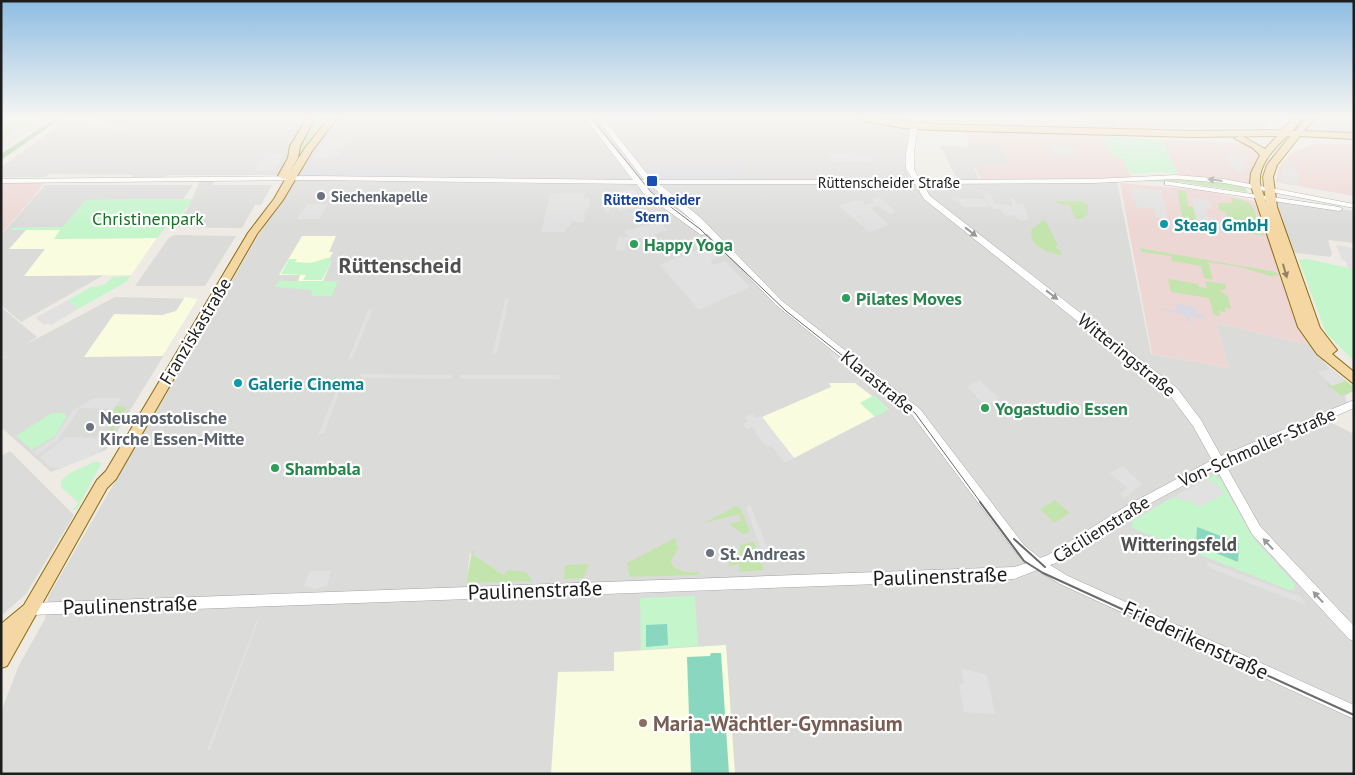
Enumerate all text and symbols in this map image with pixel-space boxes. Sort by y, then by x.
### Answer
street label: Rüttenscheider Straße [818,173,960,192]
marker: Rüttenscheider Stern [645,174,659,188]
one-way arrow [1207,176,1223,184]
place label: Siechenkapelle [331,187,428,206]
marker: Siechenkapelle [315,190,327,202]
place label: Rüttenscheider Stern [604,190,701,226]
park label: Christinenpark [92,207,204,230]
place label: Steag GmbH [1174,213,1269,236]
marker: Steag GmbH [1158,218,1170,230]
one-way arrow [964,226,977,237]
place label: Happy Yoga [644,233,733,256]
marker: Happy Yoga [628,238,640,250]
district label: Rüttenscheid [338,251,462,279]
one-way arrow [1281,263,1289,278]
street label: Franziskastraße [154,273,236,389]
place label: Pilates Moves [856,287,962,310]
one-way arrow [1045,290,1059,300]
marker: Pilates Moves [840,292,852,304]
street label: Witteringstraße [1073,308,1181,402]
street label: Klarastraße [836,345,920,419]
place label: Galerie Cinema [248,372,364,395]
marker: Galerie Cinema [232,377,244,389]
place label: Yogastudio Essen [994,397,1128,420]
marker: Yogastudio Essen [979,402,991,414]
street label: Von-Schmoller-Straße [1174,402,1339,492]
place label: Neuapostolische Kirche Essen-Mitte [100,406,244,450]
marker: Neuapostolische Kirche Essen-Mitte [84,421,96,433]
place label: Shambala [285,457,361,480]
marker: Shambala [269,462,281,474]
street label: Cäcilienstraße [1048,490,1154,568]
district label: Witteringsfeld [1121,532,1237,556]
one-way arrow [1262,538,1274,550]
place label: St. Andreas [720,542,806,565]
marker: St. Andreas [704,547,716,559]
street label: Paulinenstraße [872,560,1008,592]
street label: Paulinenstraße [467,574,603,606]
street label: Paulinenstraße [62,589,198,621]
one-way arrow [1312,591,1324,603]
street label: Friederikenstraße [1119,594,1273,686]
place label: Maria-Wächtler-Gymnasium [653,710,903,737]
marker: Maria-Wächtler-Gymnasium [637,717,649,729]

